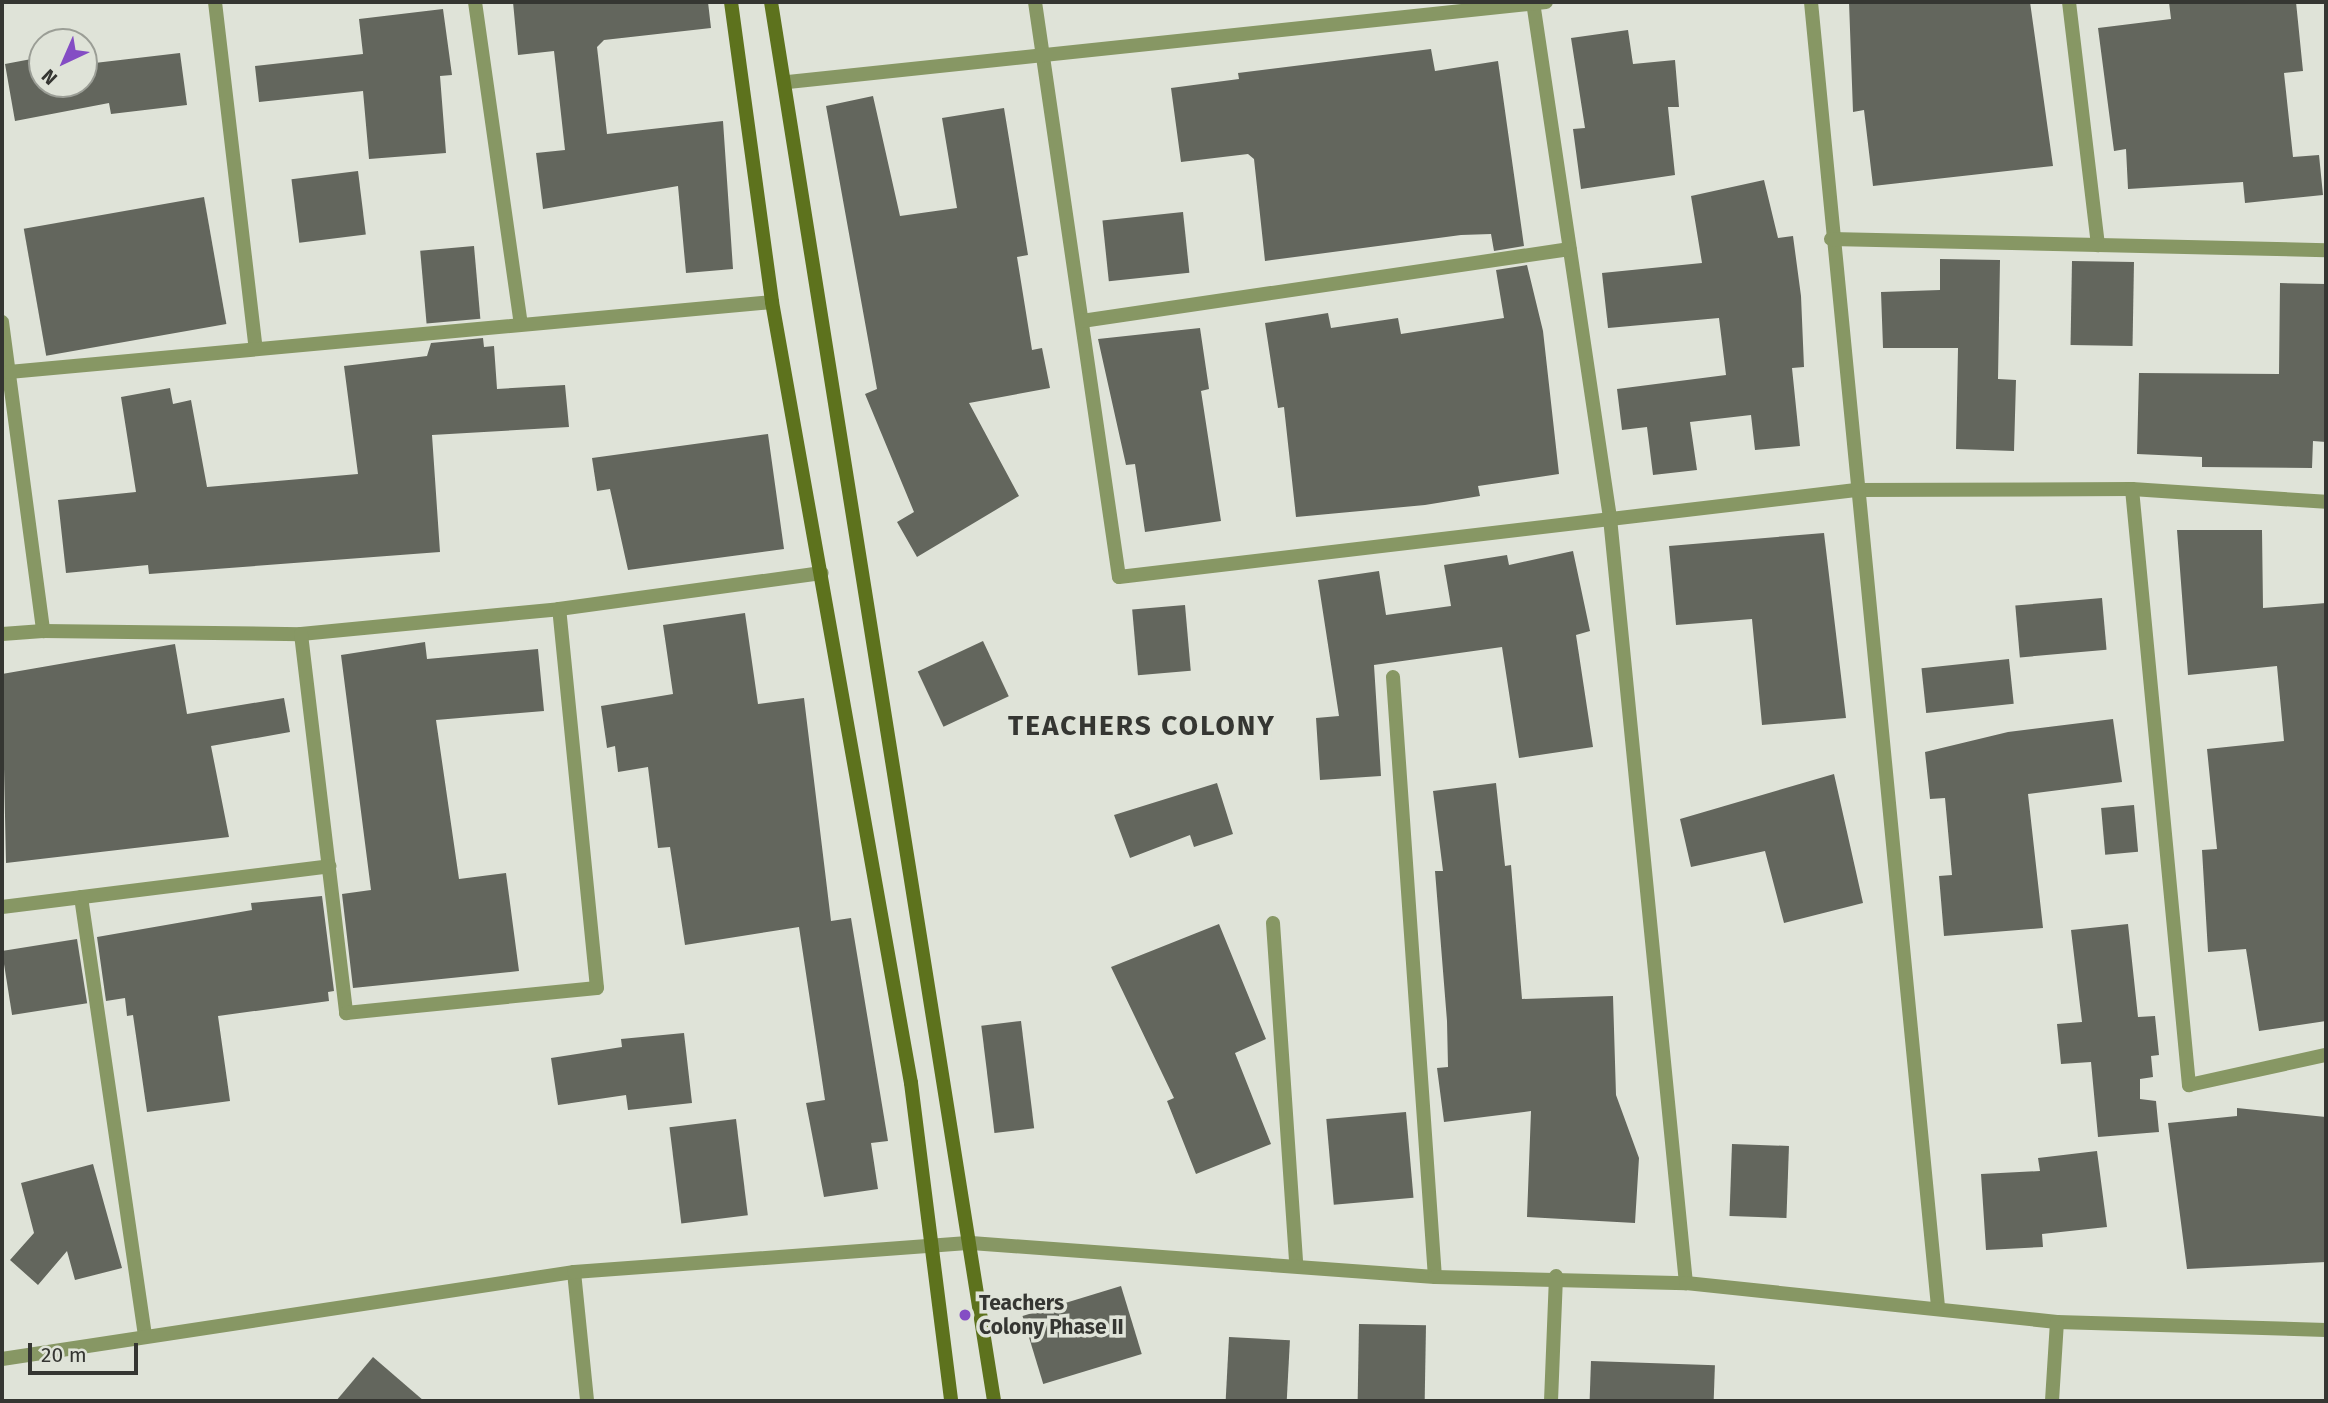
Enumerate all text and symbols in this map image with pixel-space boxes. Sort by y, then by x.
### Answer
north arrow [28,28,98,98]
text: N [37,64,62,90]
district label: TEACHERS COLONY [1010,709,1274,743]
place label: Teachers Colony Phase II [979,1290,1124,1340]
marker: Teachers Colony Phase II [957,1307,973,1323]
scale bar [32,1330,142,1374]
text: 20 m [41,1342,87,1368]

